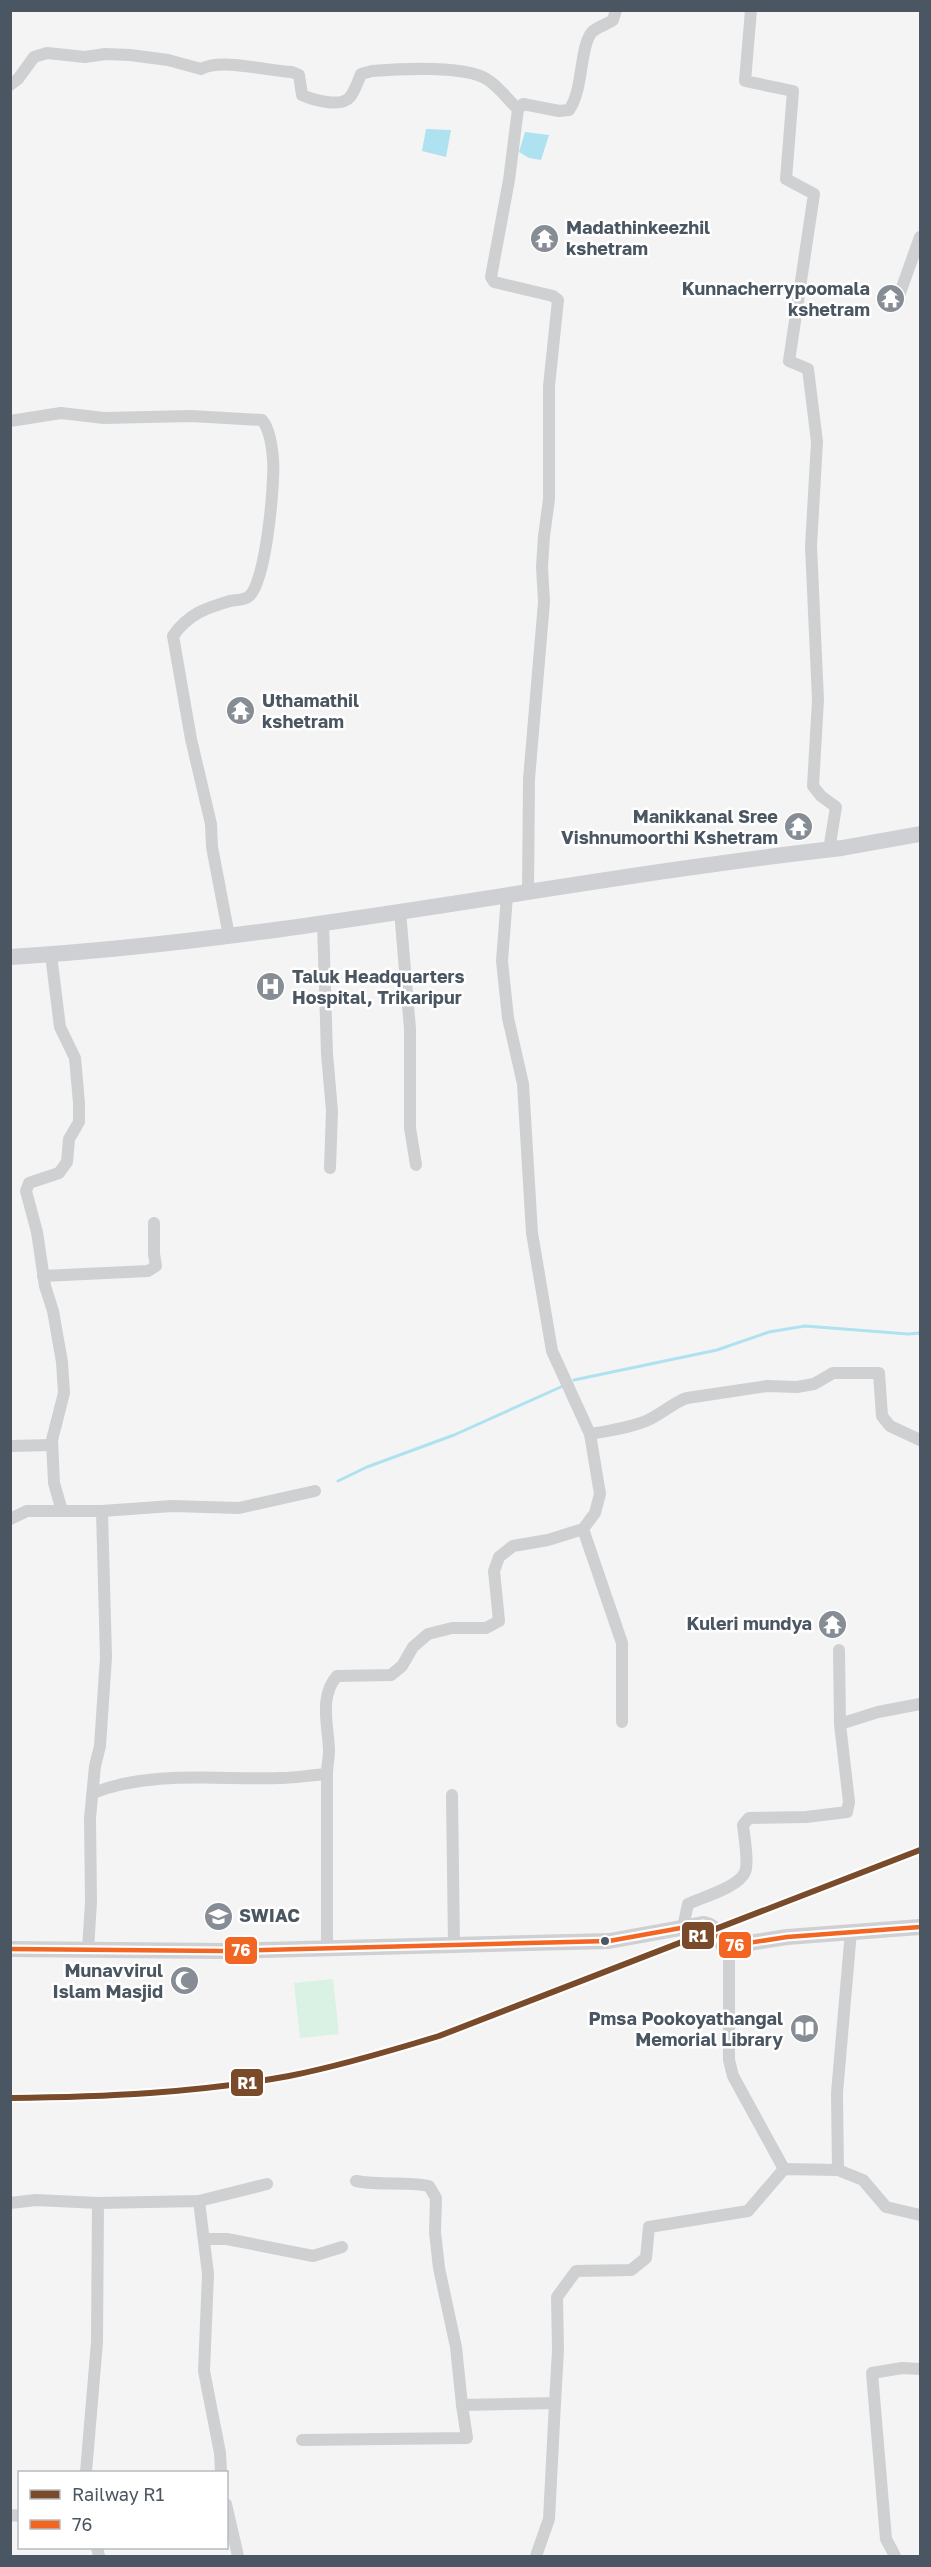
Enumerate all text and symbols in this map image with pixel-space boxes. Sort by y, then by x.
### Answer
place label: Madathinkeezhil kshetram [566,216,710,259]
temple icon: Madathinkeezhil kshetram [529,222,561,254]
place label: Kunnacherrypoomala kshetram [682,277,870,320]
temple icon: Kunnacherrypoomala kshetram [875,283,907,315]
place label: Uthamathil kshetram [262,689,359,732]
temple icon: Uthamathil kshetram [225,695,257,727]
place label: Manikkanal Sree Vishnumoorthi Kshetram [561,805,778,848]
temple icon: Manikkanal Sree Vishnumoorthi Kshetram [783,811,815,843]
place label: Taluk Headquarters Hospital, Trikaripur [292,965,465,1008]
hospital icon: Taluk Headquarters Hospital, Trikaripur [255,971,287,1003]
temple icon: Kuleri mundya [817,1608,849,1640]
place label: Kuleri mundya [686,1612,812,1634]
school or university icon: SWIAC [202,1900,234,1932]
place label: SWIAC [239,1904,300,1926]
line badge: R1 [681,1921,715,1950]
text: R1 [688,1926,708,1946]
line badge: 76 [718,1931,752,1959]
unlabelled marker [599,1935,611,1947]
text: 76 [726,1935,744,1955]
line badge: 76 [224,1936,258,1965]
text: 76 [232,1940,250,1960]
place label: Munavvirul Islam Masjid [53,1959,163,2002]
mosque icon: Munavvirul Islam Masjid [168,1965,200,1997]
place label: Pmsa Pookoyathangal Memorial Library [589,2007,783,2050]
library icon: Pmsa Pookoyathangal Memorial Library [788,2013,820,2045]
line badge: R1 [230,2068,264,2097]
text: R1 [237,2073,257,2093]
legend [18,2471,228,2549]
text: Railway R1 [72,2483,164,2505]
text: 76 [72,2513,92,2535]

